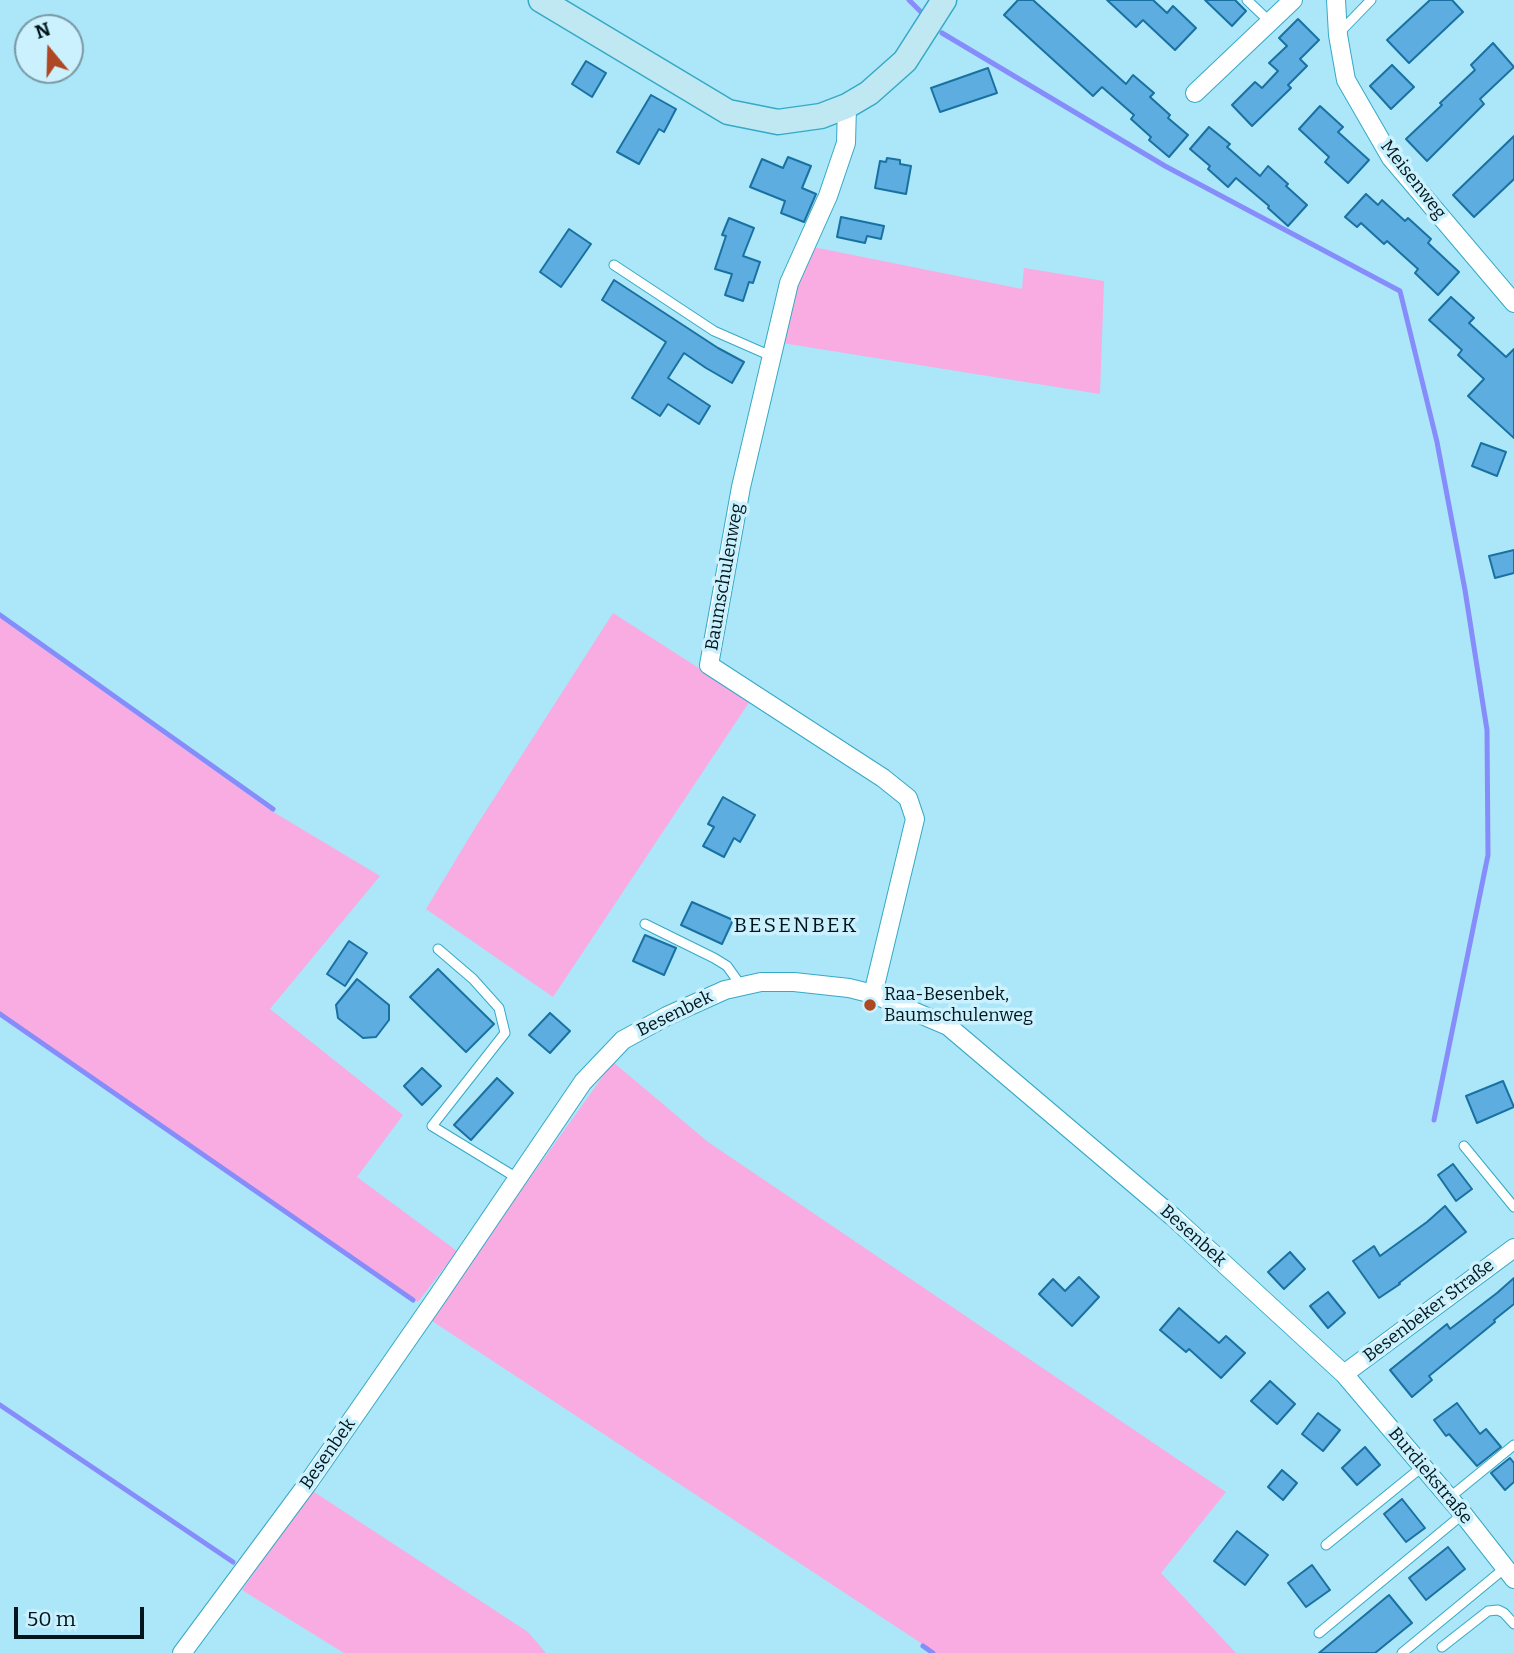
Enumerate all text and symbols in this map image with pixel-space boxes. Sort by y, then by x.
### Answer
north arrow [14,14,84,84]
text: N [32,17,53,44]
street label: Meisenweg [1375,136,1451,224]
street label: Baumschulenweg [701,502,749,652]
district label: BESENBEK [735,913,857,939]
place label: Raa-Besenbek, Baumschulenweg [884,984,1033,1026]
street label: Besenbek [634,986,716,1042]
marker: Raa-Besenbek, Baumschulenweg [862,997,878,1013]
street label: Besenbek [1155,1201,1231,1271]
street label: Besenbeker Straße [1359,1255,1499,1367]
street label: Besenbek [296,1414,360,1494]
street label: Burdiekstraße [1383,1423,1477,1529]
scale bar [18,1594,147,1638]
text: 50 m [27,1606,76,1632]

